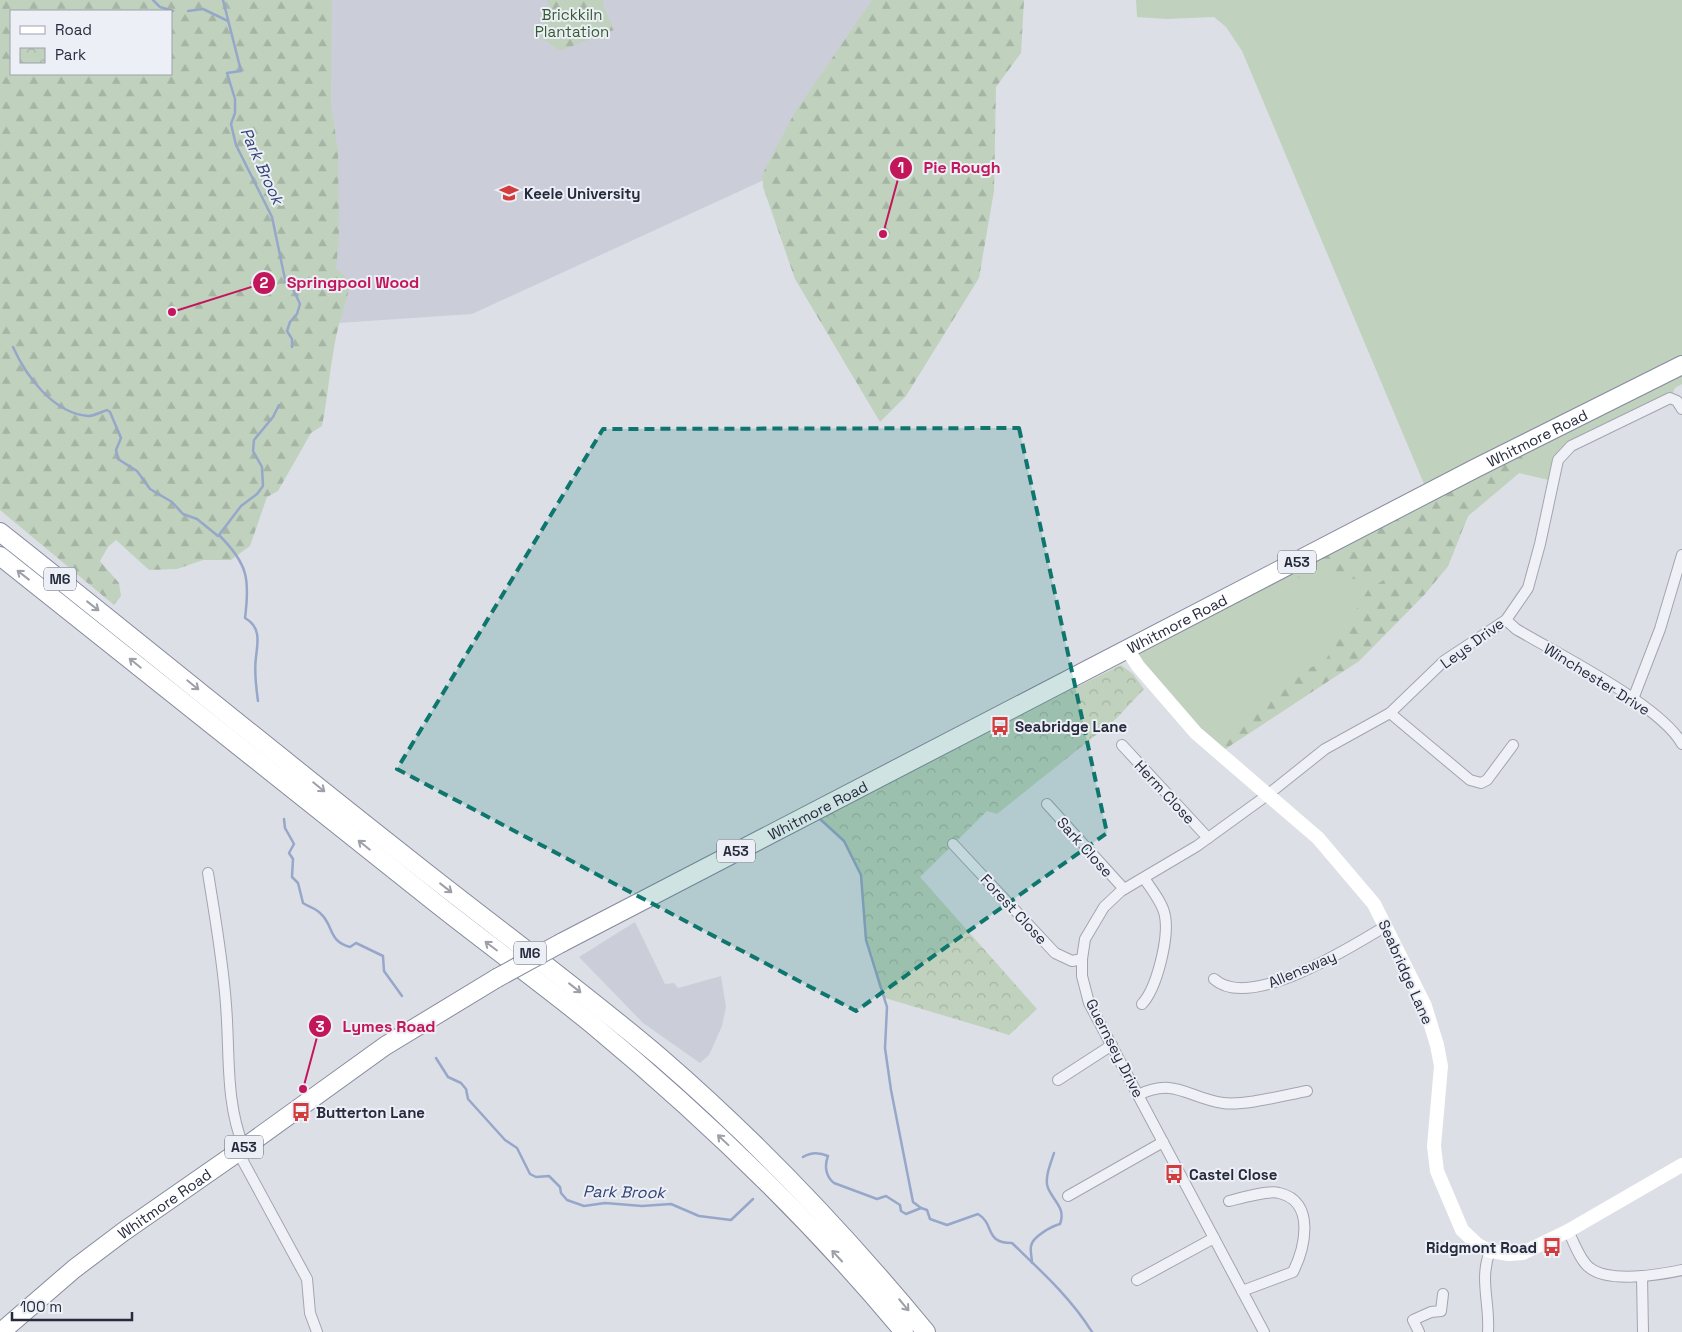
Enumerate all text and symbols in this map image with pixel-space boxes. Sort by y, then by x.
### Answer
park label: Brickkiln Plantation [535,5,609,41]
legend [10,10,172,75]
text: Road [55,20,92,39]
text: Park [55,45,86,64]
water label: Park Brook [236,124,289,210]
callout: Pie Rough [889,152,1011,183]
text: Pie Rough [923,157,1001,178]
text: 1 [898,158,904,177]
school or university icon: Keele University [498,182,520,204]
place label: Keele University [524,184,641,203]
callout: Springpool Wood [251,267,429,298]
text: Springpool Wood [287,272,419,293]
text: 2 [260,273,269,292]
street label: Whitmore Road [1483,404,1590,471]
road number: A53 [1278,550,1316,574]
road number: M6 [44,568,76,590]
one-way arrow [17,569,30,580]
street label: Whitmore Road [1124,589,1230,657]
one-way arrow [86,600,99,611]
street label: Leys Drive [1437,614,1508,672]
street label: Winchester Drive [1540,639,1654,719]
one-way arrow [128,658,141,669]
one-way arrow [186,679,199,690]
bus stop icon: Seabridge Lane [989,715,1011,737]
place label: Seabridge Lane [1015,717,1128,736]
street label: Herm Close [1131,756,1199,828]
street label: Whitmore Road [764,776,871,844]
one-way arrow [312,781,325,792]
street label: Sark Close [1053,813,1117,881]
road number: A53 [717,839,755,862]
one-way arrow [357,840,370,851]
street label: Forest Close [977,870,1052,948]
one-way arrow [439,883,453,893]
street label: Seabridge Lane [1374,917,1438,1027]
one-way arrow [484,941,498,951]
road number: M6 [514,941,546,964]
street label: Allensway [1265,946,1339,992]
one-way arrow [568,982,581,993]
street label: Guernsey Drive [1082,995,1148,1101]
callout: Lymes Road [307,1011,445,1042]
text: Lymes Road [342,1016,436,1037]
text: 3 [315,1017,325,1036]
bus stop icon: Butterton Lane [290,1101,312,1123]
place label: Butterton Lane [316,1103,425,1122]
one-way arrow [716,1134,729,1146]
road number: A53 [225,1136,263,1158]
bus stop icon: Castel Close [1163,1163,1185,1185]
street label: Whitmore Road [114,1164,215,1243]
place label: Castel Close [1189,1165,1278,1184]
water label: Park Brook [583,1181,668,1203]
bus stop icon: Ridgmont Road [1541,1236,1563,1258]
place label: Ridgmont Road [1426,1238,1537,1257]
one-way arrow [831,1249,843,1262]
scale bar [12,1290,132,1322]
text: 100 m [20,1297,62,1316]
one-way arrow [898,1298,909,1311]

